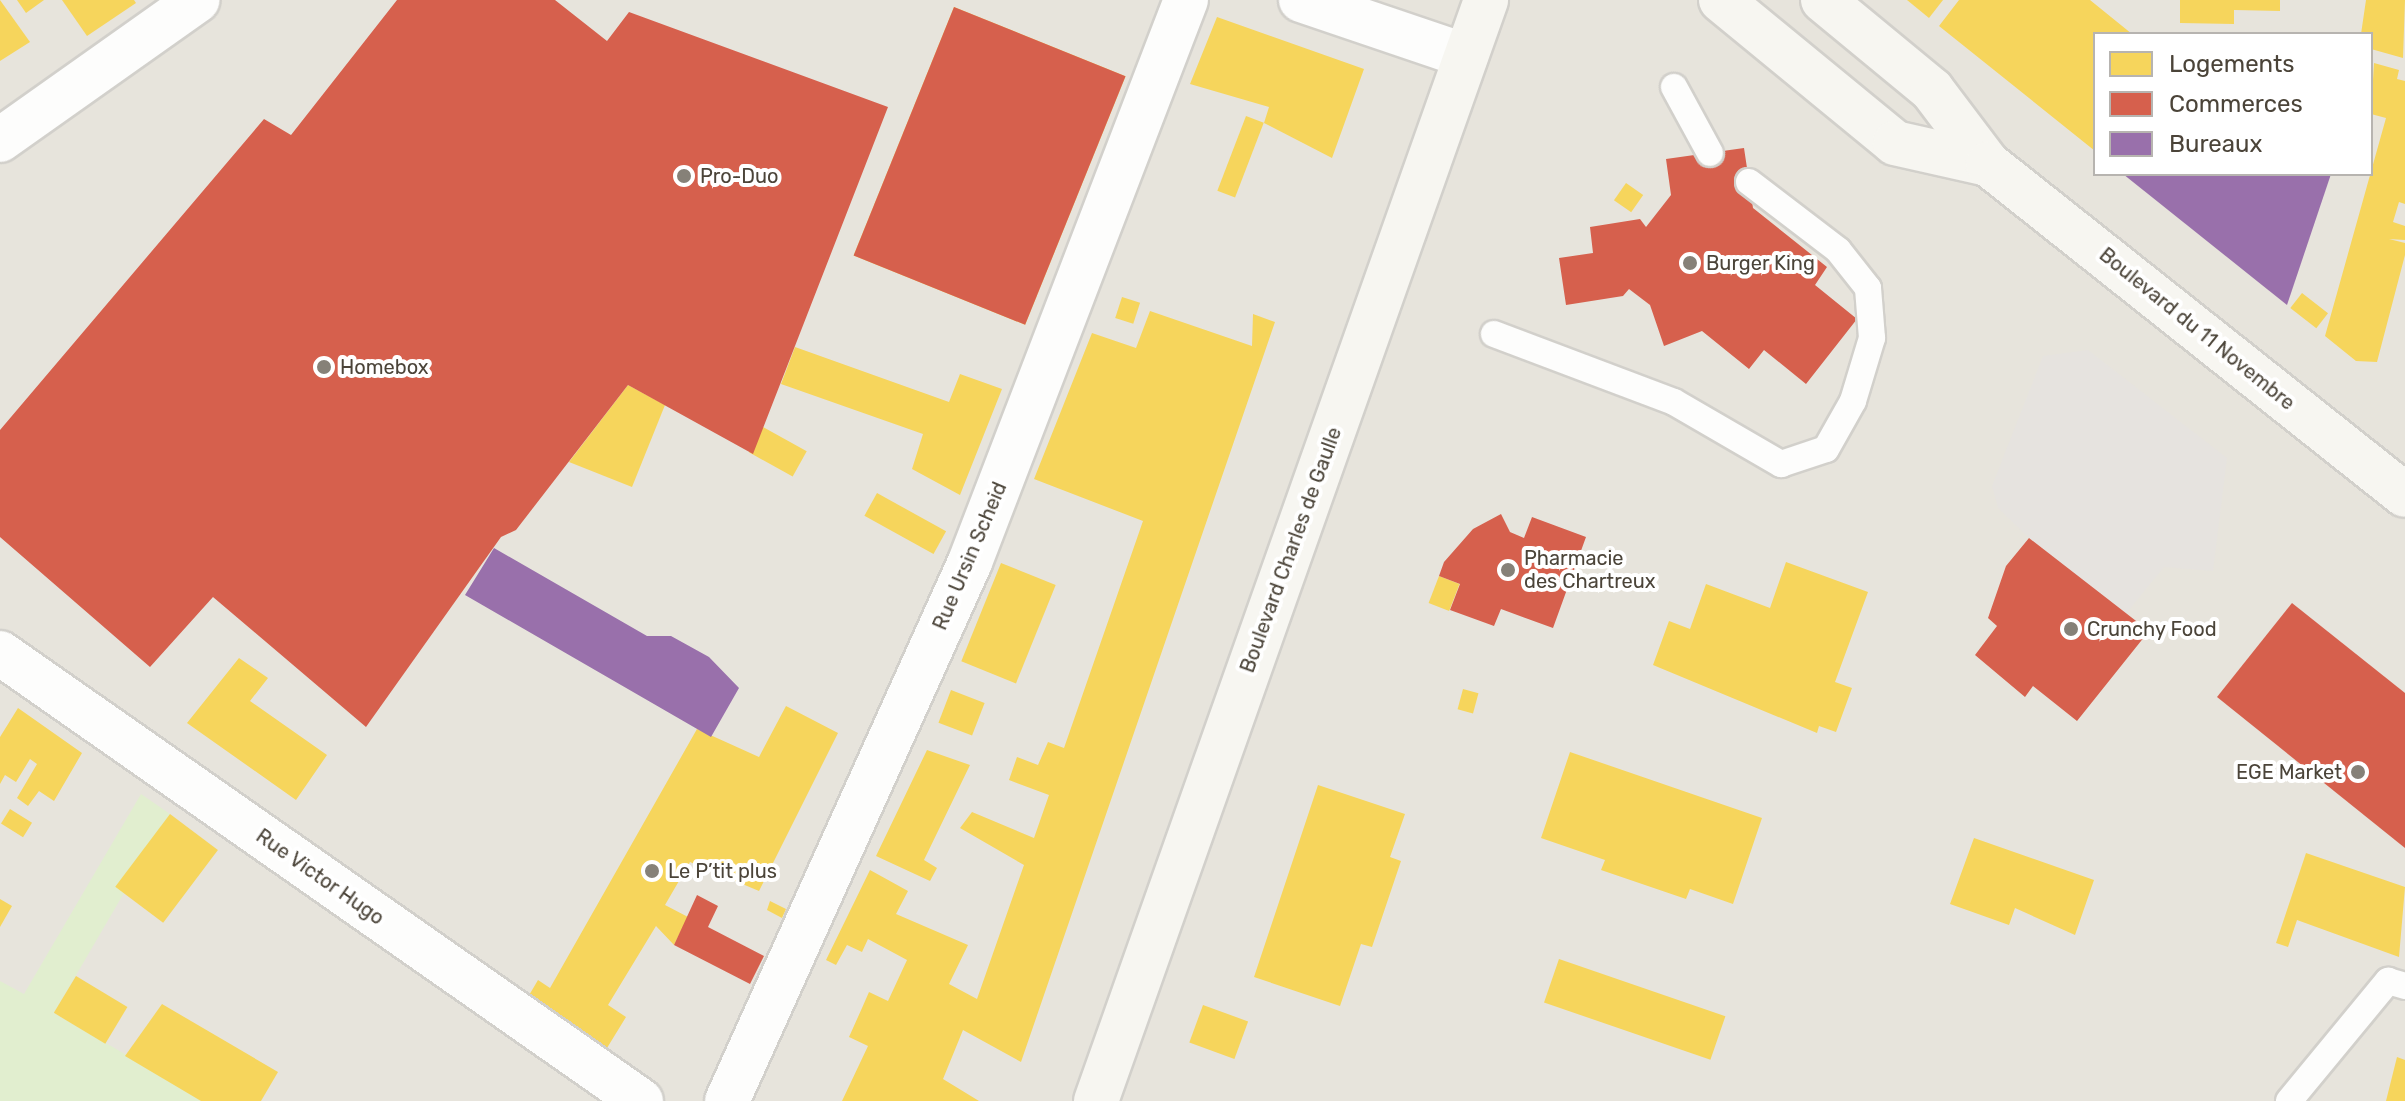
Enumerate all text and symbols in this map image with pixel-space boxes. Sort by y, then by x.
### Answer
legend [2093,32,2373,176]
text: Logements [2169,50,2295,78]
text: Commerces [2169,90,2303,118]
text: Bureaux [2169,130,2262,158]
place label: Pro-Duo [700,164,779,188]
marker: Pro-Duo [675,167,693,185]
street label: Boulevard du 11 Novembre [2094,243,2300,415]
place label: Burger King [1706,251,1815,275]
marker: Burger King [1681,254,1699,272]
place label: Homebox [340,355,429,379]
marker: Homebox [315,358,333,376]
street label: Boulevard Charles de Gaulle [1235,424,1347,676]
street label: Rue Ursin Scheid [928,478,1012,634]
place label: Pharmacie des Chartreux [1524,546,1656,593]
marker: Pharmacie des Chartreux [1499,561,1517,579]
place label: Crunchy Food [2087,617,2217,641]
marker: Crunchy Food [2062,620,2080,638]
place label: EGE Market [2236,760,2342,784]
marker: EGE Market [2349,763,2367,781]
street label: Rue Victor Hugo [251,824,389,930]
place label: Le P’tit plus [668,859,777,883]
marker: Le P’tit plus [643,862,661,880]

